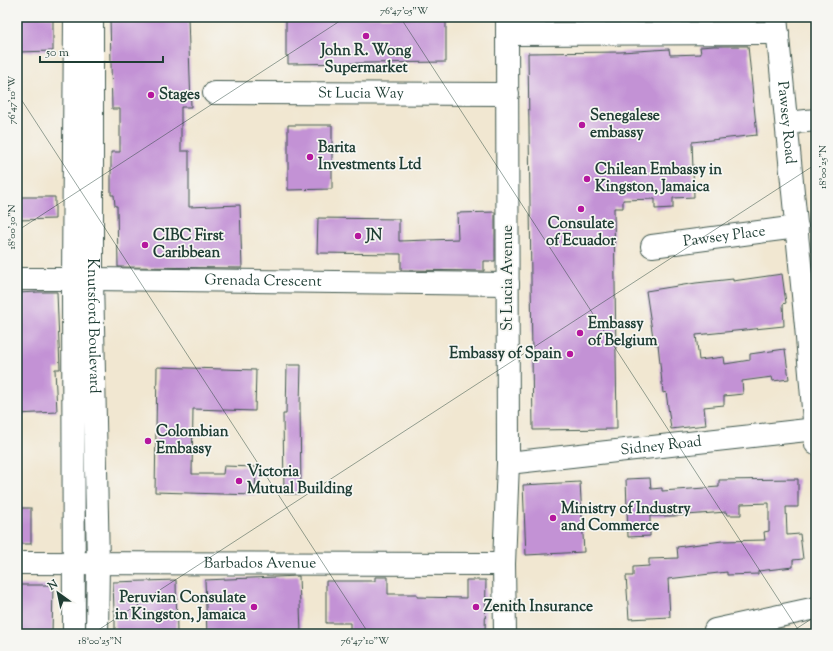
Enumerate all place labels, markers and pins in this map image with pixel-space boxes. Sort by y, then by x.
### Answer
marker: John R. Wong Supermarket [361,31,371,41]
place label: John R. Wong Supermarket [320,41,412,79]
place label: Stages [159,85,200,106]
marker: Stages [146,90,156,100]
place label: Senegalese embassy [590,106,660,144]
marker: Senegalese embassy [577,120,587,130]
place label: Barita Investments Ltd [318,138,422,176]
marker: Barita Investments Ltd [305,152,315,162]
place label: Chilean Embassy in Kingston, Jamaica [595,160,722,198]
marker: Chilean Embassy in Kingston, Jamaica [582,174,592,184]
marker: Consulate of Ecuador [576,204,586,214]
place label: Consulate of Ecuador [546,214,616,252]
place label: CIBC First Caribbean [153,226,225,264]
place label: JN [365,226,382,247]
marker: JN [353,231,363,241]
marker: CIBC First Caribbean [140,240,150,250]
place label: Embassy of Belgium [588,314,658,352]
marker: Embassy of Belgium [575,328,585,338]
place label: Embassy of Spain [449,344,562,365]
marker: Embassy of Spain [565,349,575,359]
place label: Colombian Embassy [156,422,229,460]
marker: Colombian Embassy [143,436,153,446]
place label: Victoria Mutual Building [247,462,353,500]
marker: Victoria Mutual Building [234,476,244,486]
place label: Ministry of Industry and Commerce [561,499,691,537]
marker: Ministry of Industry and Commerce [548,513,558,523]
place label: Peruvian Consulate in Kingston, Jamaica [115,588,246,626]
place label: Zenith Insurance [484,597,593,618]
marker: Peruvian Consulate in Kingston, Jamaica [249,602,259,612]
marker: Zenith Insurance [471,602,481,612]

